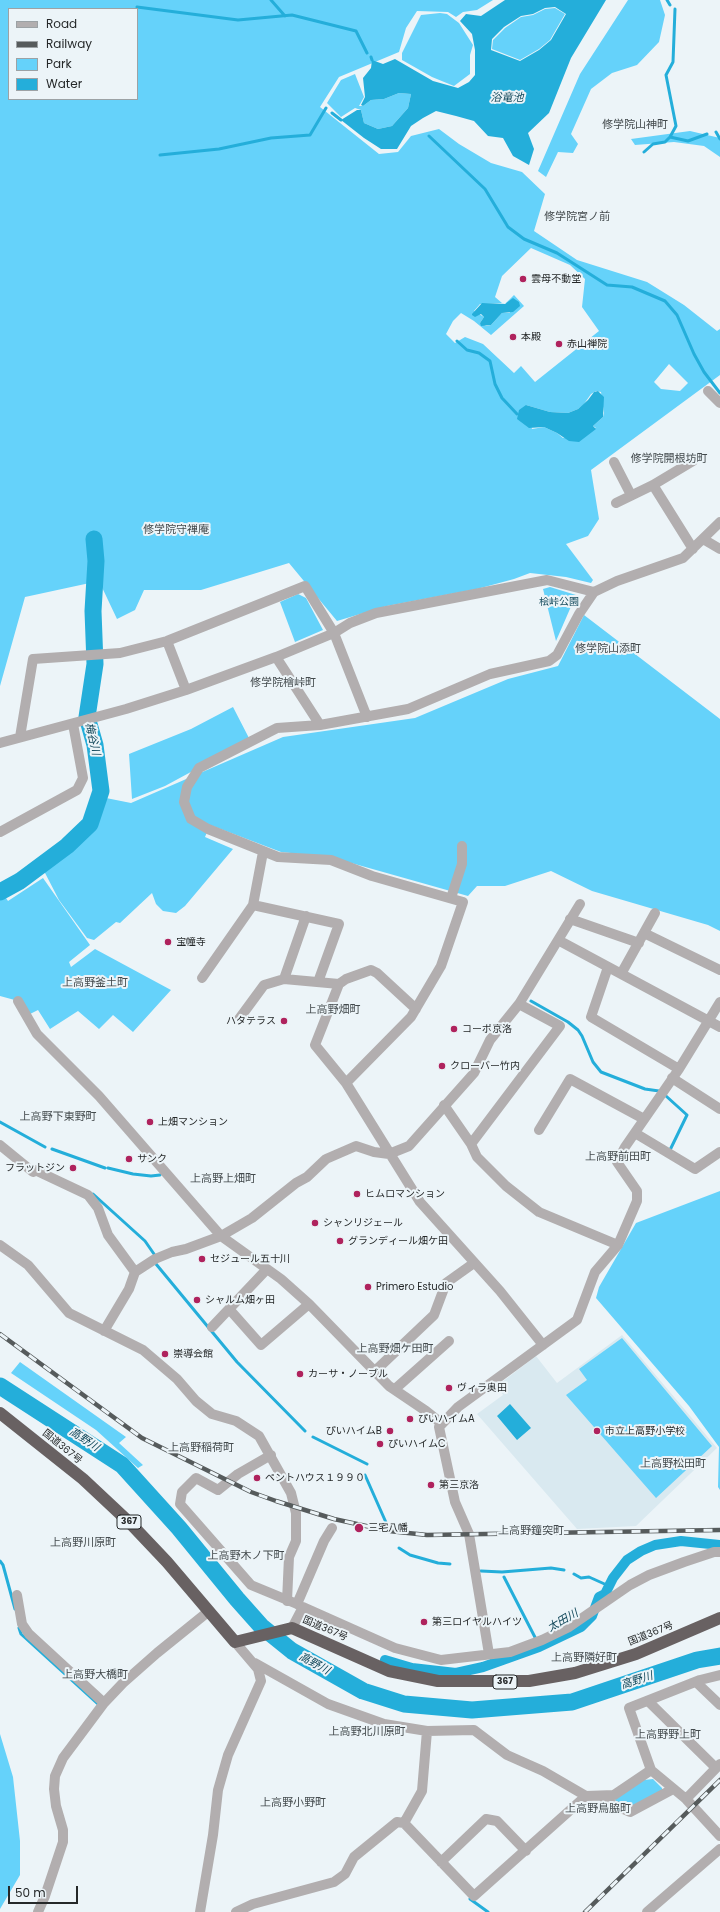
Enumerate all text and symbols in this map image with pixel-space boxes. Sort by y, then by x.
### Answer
legend [8,8,138,100]
text: Road [46,15,77,32]
text: Railway [46,35,92,52]
text: Park [46,55,72,72]
text: Water [46,75,82,92]
water label: 浴竜池 [491,91,523,105]
district label: 修学院山神町 [602,118,668,132]
district label: 修学院宮ノ前 [544,210,610,224]
place label: 雲母不動堂 [531,273,581,285]
marker: 雲母不動堂 [518,274,528,284]
place label: 本殿 [521,331,541,343]
marker: 本殿 [508,332,518,342]
place label: 赤山禅院 [567,338,607,350]
marker: 赤山禅院 [554,339,564,349]
district label: 修学院開根坊町 [631,452,707,466]
district label: 修学院守禅庵 [143,523,209,537]
park label: 桧峠公園 [539,596,579,608]
district label: 修学院山添町 [575,642,641,656]
district label: 修学院檜峠町 [250,676,316,690]
water label: 梅谷川 [82,721,102,757]
place label: 宝幢寺 [176,936,206,948]
marker: 宝幢寺 [163,937,173,947]
district label: 上高野釜土町 [62,976,128,990]
district label: 上高野畑町 [306,1003,360,1017]
place label: ハタテラス [226,1015,276,1027]
marker: ハタテラス [279,1016,289,1026]
place label: コーポ京洛 [462,1023,512,1035]
marker: コーポ京洛 [449,1024,459,1034]
place label: クローバー竹内 [450,1060,520,1072]
marker: クローバー竹内 [437,1061,447,1071]
district label: 上高野下東野町 [20,1110,96,1124]
place label: 上畑マンション [158,1116,228,1128]
marker: 上畑マンション [145,1117,155,1127]
district label: 上高野前田町 [585,1150,651,1164]
place label: サンク [137,1153,167,1165]
marker: サンク [124,1154,134,1164]
place label: フラットジン [5,1162,65,1174]
marker: フラットジン [68,1163,78,1173]
district label: 上高野上畑町 [190,1172,256,1186]
place label: ヒムロマンション [365,1188,445,1200]
marker: ヒムロマンション [352,1189,362,1199]
place label: シャンリジェール [323,1217,403,1229]
marker: シャンリジェール [310,1218,320,1228]
place label: グランディール畑ケ田 [348,1235,448,1247]
marker: グランディール畑ケ田 [335,1236,345,1246]
place label: セジュール五十川 [210,1253,290,1265]
marker: セジュール五十川 [197,1254,207,1264]
place label: Primero Estudio [376,1281,453,1293]
marker: Primero Estudio [363,1282,373,1292]
place label: シャルム畑ヶ田 [205,1294,275,1306]
marker: シャルム畑ヶ田 [192,1295,202,1305]
district label: 上高野畑ケ田町 [357,1342,433,1356]
place label: 崇導会館 [173,1348,213,1360]
marker: 崇導会館 [160,1349,170,1359]
place label: カーサ・ノーブル [308,1368,388,1380]
marker: カーサ・ノーブル [295,1369,305,1379]
place label: ヴィラ奥田 [457,1382,507,1394]
marker: ヴィラ奥田 [444,1383,454,1393]
place label: ぴいハイムA [418,1413,475,1425]
marker: ぴいハイムA [405,1414,415,1424]
water label: 高野川 [67,1425,101,1455]
place label: ぴいハイムB [326,1425,382,1437]
place label: 市立上高野小学校 [605,1425,685,1437]
marker: ぴいハイムB [385,1426,395,1436]
marker: 市立上高野小学校 [592,1426,602,1436]
street label: 国道367号 [40,1427,84,1467]
place label: ぴいハイムC [388,1438,446,1450]
marker: ぴいハイムC [375,1439,385,1449]
district label: 上高野稲荷町 [168,1441,234,1455]
district label: 上高野松田町 [640,1457,706,1471]
place label: ペントハウス１９９０ [265,1472,365,1484]
marker: ペントハウス１９９０ [252,1473,262,1483]
place label: 第三京洛 [439,1479,479,1491]
marker: 第三京洛 [426,1480,436,1490]
road number: 367 [117,1515,141,1529]
marker: 三宅八幡 [353,1522,365,1534]
place label: 三宅八幡 [368,1522,408,1534]
district label: 上高野鐘突町 [498,1524,564,1538]
district label: 上高野川原町 [50,1536,116,1550]
district label: 上高野木ノ下町 [208,1549,284,1563]
water label: 太田川 [545,1607,581,1635]
street label: 国道367号 [301,1614,349,1644]
place label: 第三ロイヤルハイツ [432,1616,522,1628]
marker: 第三ロイヤルハイツ [419,1617,429,1627]
street label: 国道367号 [627,1620,675,1648]
water label: 高野川 [296,1650,332,1678]
district label: 上高野隣好町 [551,1651,617,1665]
district label: 上高野大橋町 [62,1668,128,1682]
water label: 高野川 [619,1670,655,1692]
road number: 367 [493,1675,517,1689]
district label: 上高野北川原町 [329,1725,405,1739]
district label: 上高野野上町 [635,1728,701,1742]
district label: 上高野小野町 [260,1796,326,1810]
district label: 上高野鳥脇町 [565,1802,631,1816]
scale bar [10,1878,80,1904]
text: 50 m [15,1884,46,1901]

